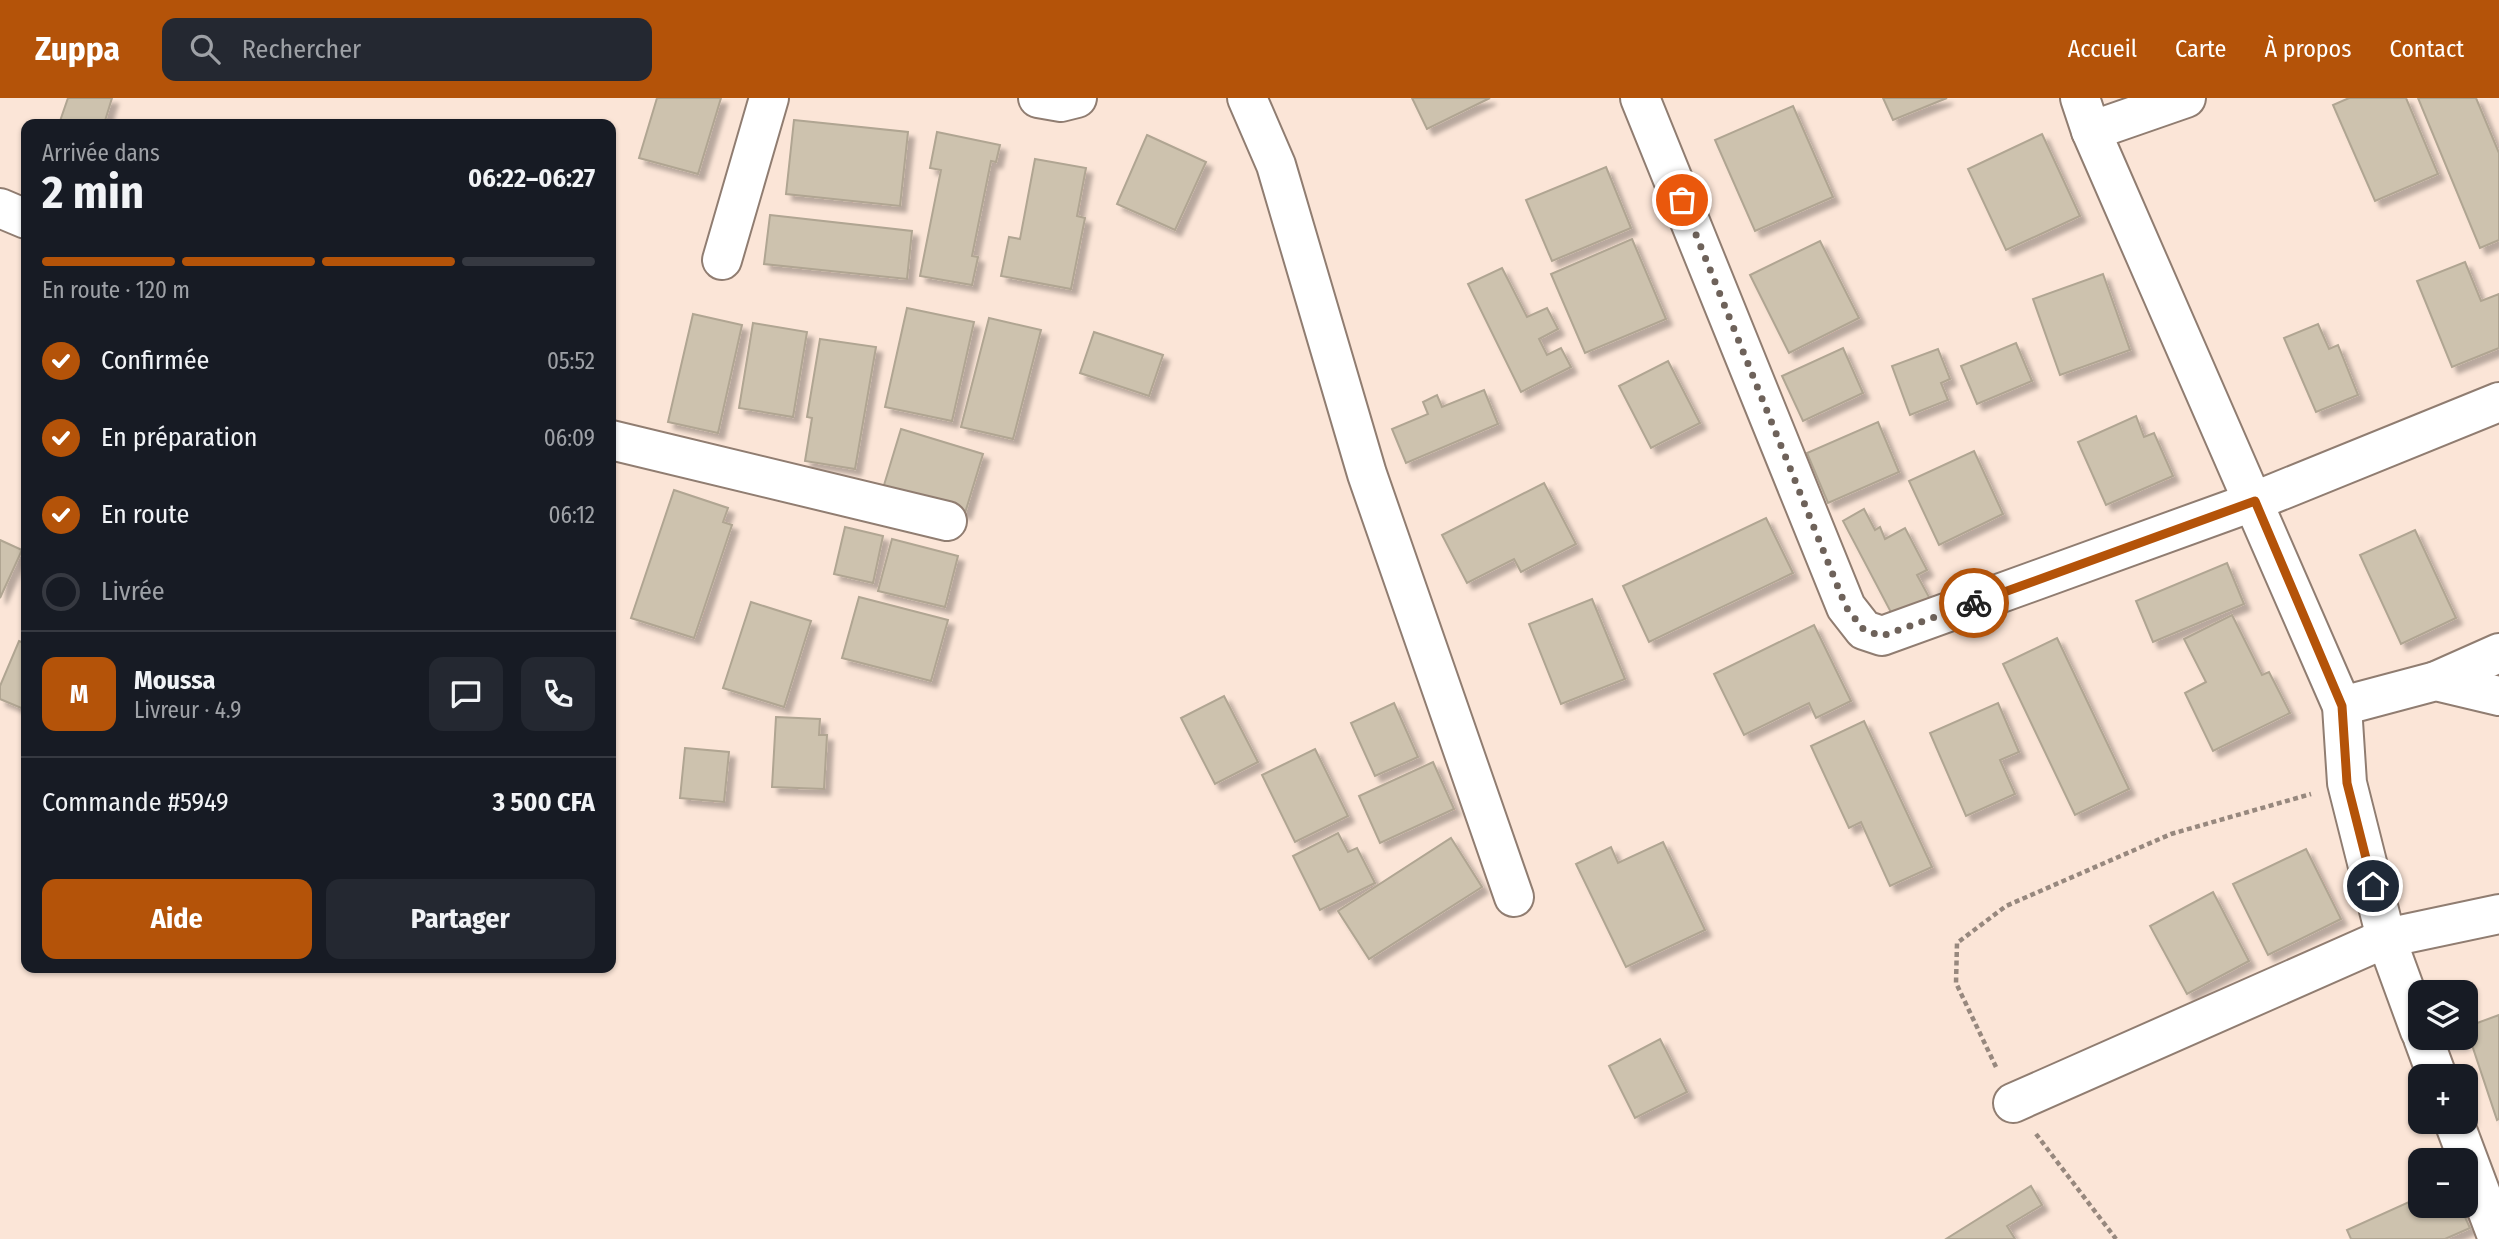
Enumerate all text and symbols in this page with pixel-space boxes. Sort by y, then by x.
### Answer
search box [162,18,652,81]
text: Zuppa [35,29,120,69]
icon: search [186,30,224,68]
text: Rechercher [242,34,361,65]
text: Accueil [2068,35,2137,63]
text: Carte [2175,35,2226,63]
text: À propos [2264,35,2351,63]
text: Contact [2389,35,2464,63]
text: Arrivée dans [42,139,160,167]
text: 06:22–06:27 [468,163,595,194]
text: 2 min [42,165,144,220]
pin [1652,170,1712,230]
icon: bag [1663,181,1701,219]
text: En route · 120 m [42,276,190,304]
icon: check [42,342,80,380]
text: Confirmée [101,345,209,376]
text: 05:52 [547,347,595,375]
icon: check [42,419,80,457]
text: En préparation [101,422,258,453]
text: 06:09 [544,424,595,452]
icon: check [42,496,80,534]
text: En route [101,499,189,530]
text: 06:12 [549,501,595,529]
courier [1939,568,2009,638]
text: Livrée [101,576,165,607]
icon: bike [1955,584,1993,622]
button: chat [429,657,503,731]
button: phone [521,657,595,731]
text: Moussa [134,665,215,696]
text: M [70,679,88,710]
text: Livreur · 4.9 [134,696,241,724]
text: Commande #5949 [42,787,229,818]
text: 3 500 CFA [493,787,595,818]
pin [2343,856,2403,916]
icon: home [2354,867,2392,905]
button: Aide [42,879,312,959]
button: Partager [326,879,595,959]
map controls [2408,980,2478,1218]
button: layers [2408,980,2478,1050]
button: + [2408,1064,2478,1134]
button: − [2408,1148,2478,1218]

